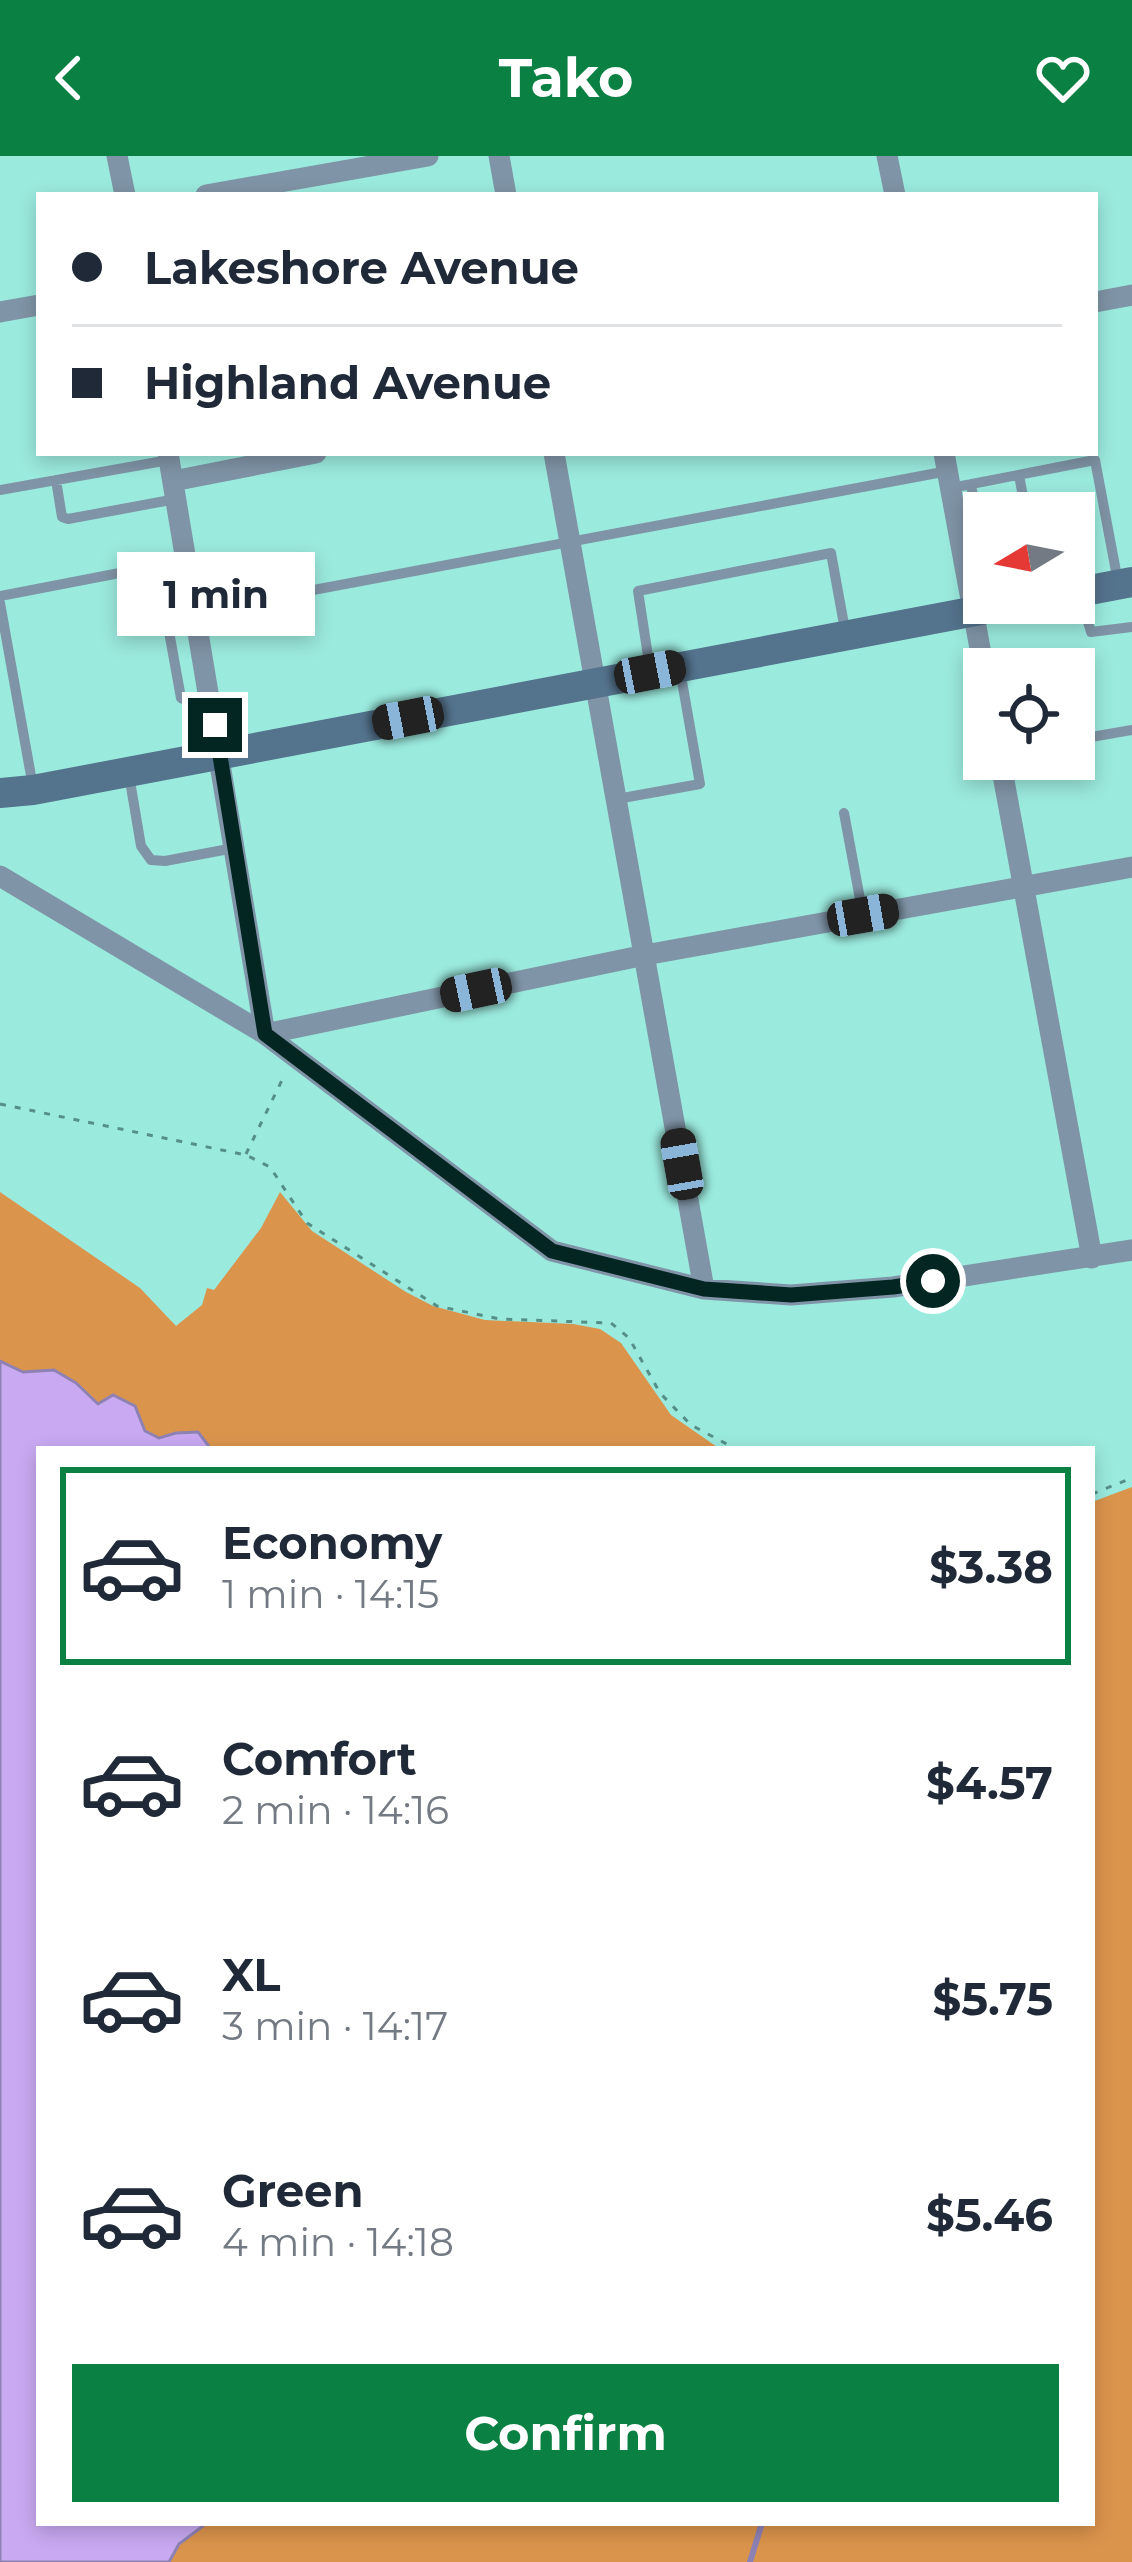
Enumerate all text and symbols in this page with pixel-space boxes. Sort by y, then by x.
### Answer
icon: back [36,45,102,111]
text: Tako [499,45,633,111]
icon: heart [1030,45,1096,111]
text: Lakeshore Avenue [144,240,579,295]
text: Highland Avenue [144,355,551,410]
north arrow [963,492,1095,624]
map controls [963,492,1095,780]
callout: 1 min [116,551,314,635]
text: 1 min [163,570,269,618]
car [611,647,689,697]
button: locate [963,648,1095,780]
car [369,693,447,743]
route end [188,698,242,752]
car [824,891,902,939]
car [437,965,515,1015]
car [658,1125,706,1203]
route start [906,1254,960,1308]
icon: car [78,1512,186,1620]
text: Economy [222,1515,442,1570]
text: $3.38 [929,1539,1053,1594]
text: 1 min · 14:15 [222,1570,439,1618]
icon: car [78,1728,186,1836]
text: Comfort [222,1731,417,1786]
text: $4.57 [926,1755,1053,1810]
text: 2 min · 14:16 [222,1786,449,1834]
icon: car [78,1944,186,2052]
text: XL [222,1947,280,2002]
text: $5.75 [933,1971,1053,2026]
text: 3 min · 14:17 [222,2002,448,2050]
icon: car [78,2160,186,2268]
text: Green [222,2163,364,2218]
text: $5.46 [926,2187,1053,2242]
text: 4 min · 14:18 [222,2218,454,2266]
button: Confirm [72,2364,1059,2502]

